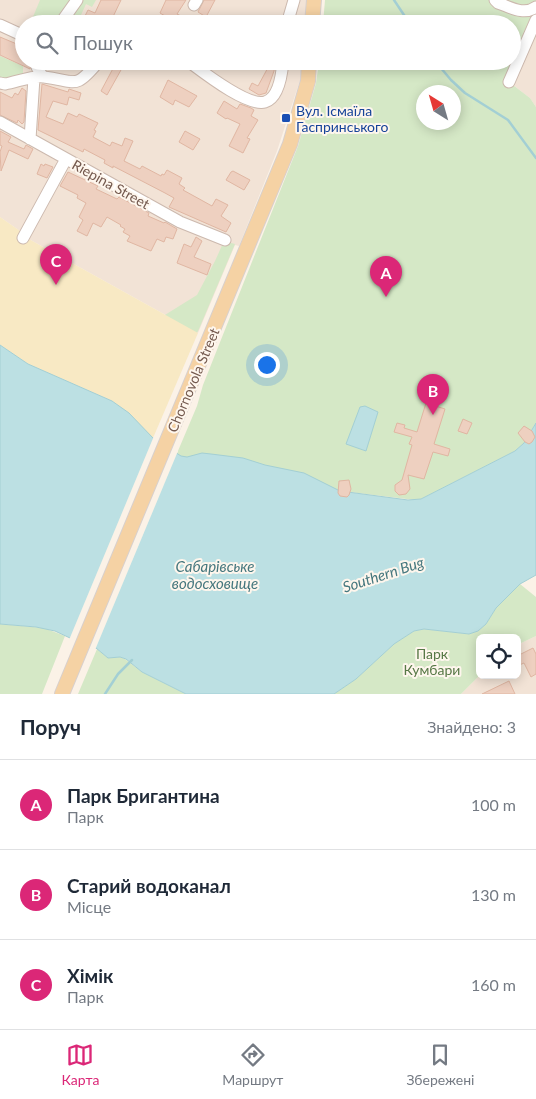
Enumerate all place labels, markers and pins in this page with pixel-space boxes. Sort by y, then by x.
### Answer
place label: Вул. Ісмаїла Гаспринського [296,102,388,135]
marker: Вул. Ісмаїла Гаспринського [280,112,292,124]
pin: C [40,244,72,285]
pin: A [370,256,402,297]
pin: B [417,374,449,415]

